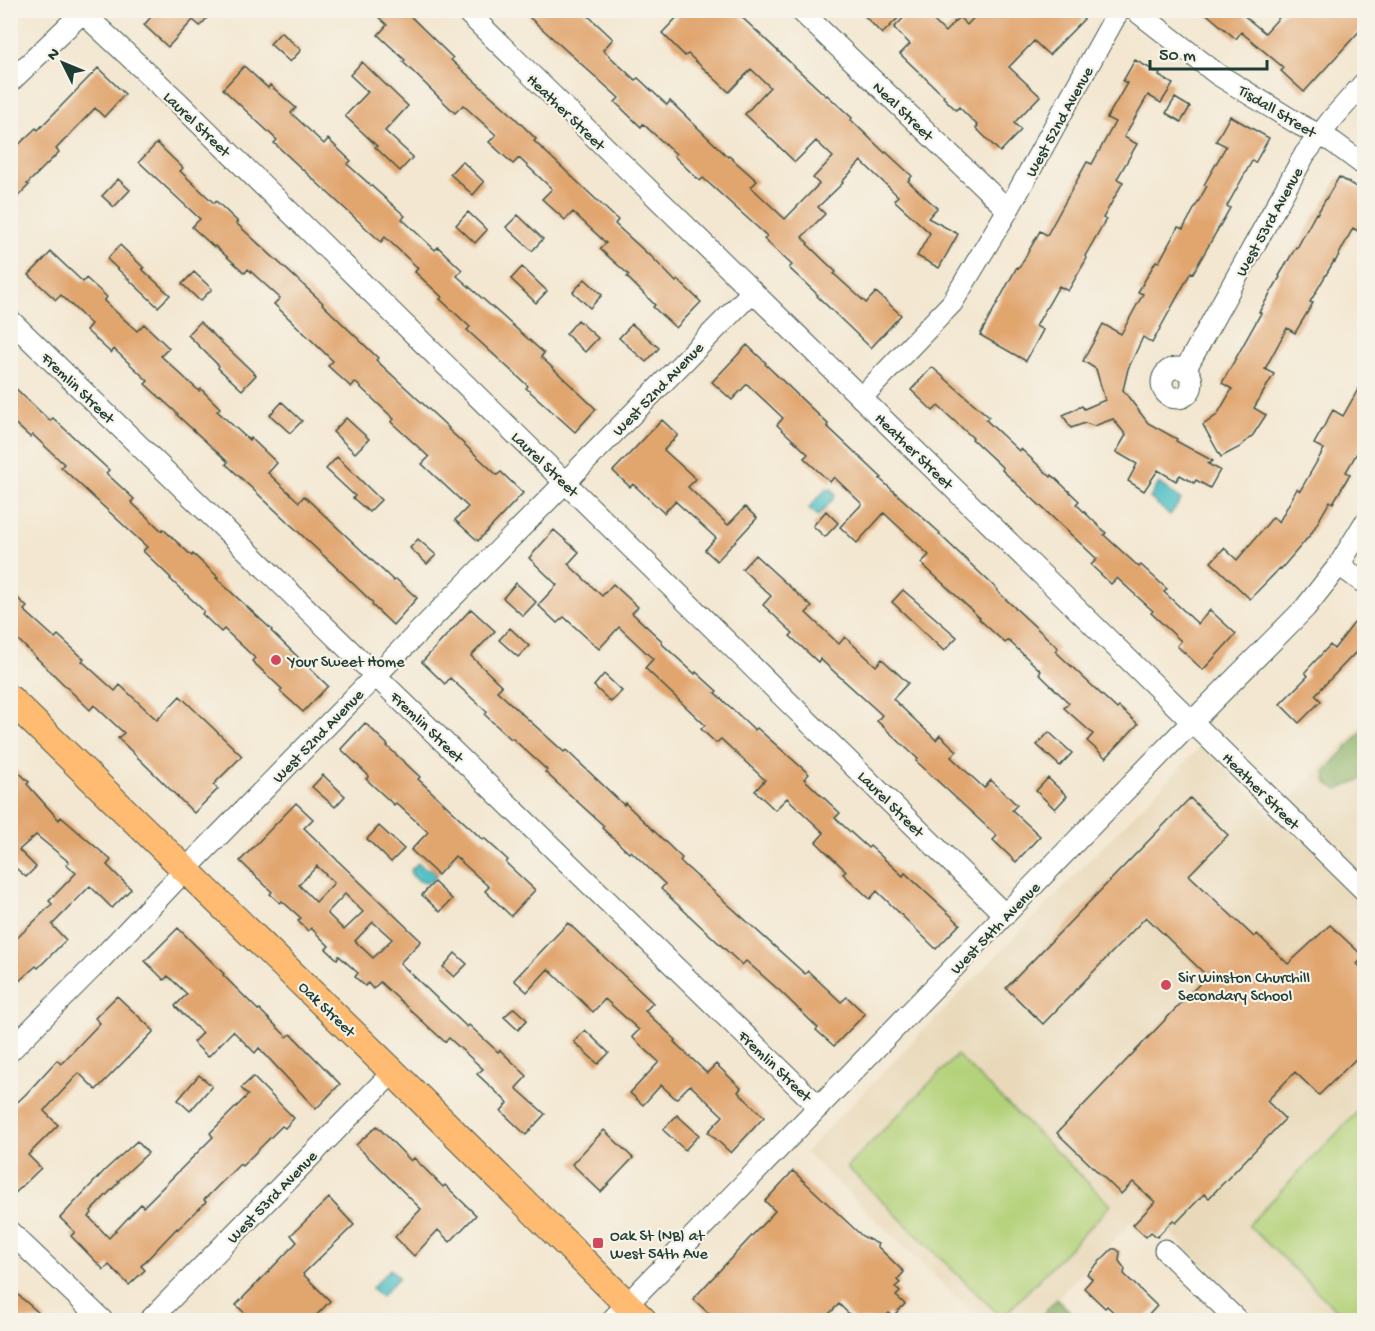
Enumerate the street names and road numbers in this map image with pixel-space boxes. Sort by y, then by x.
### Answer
street label: West 52nd Avenue [1023,64,1100,181]
street label: Heather Street [521,71,609,157]
street label: Neal Street [867,79,937,147]
street label: Tisdall Street [1233,82,1320,144]
street label: Laurel Street [158,89,234,163]
street label: West 53rd Avenue [1233,164,1309,281]
street label: West 52nd Avenue [610,339,710,441]
street label: Fremlin Street [35,349,118,430]
street label: Heather Street [869,410,957,496]
street label: Laurel Street [506,429,582,503]
street label: West 52nd Avenue [270,686,370,788]
street label: Fremlin Street [384,688,467,769]
street label: Heather Street [1217,750,1303,836]
street label: Laurel Street [852,768,928,844]
street label: West 54th Avenue [948,879,1046,980]
street label: Oak Street [293,979,359,1043]
street label: Fremlin Street [732,1027,815,1108]
street label: West 53rd Avenue [224,1148,323,1249]

